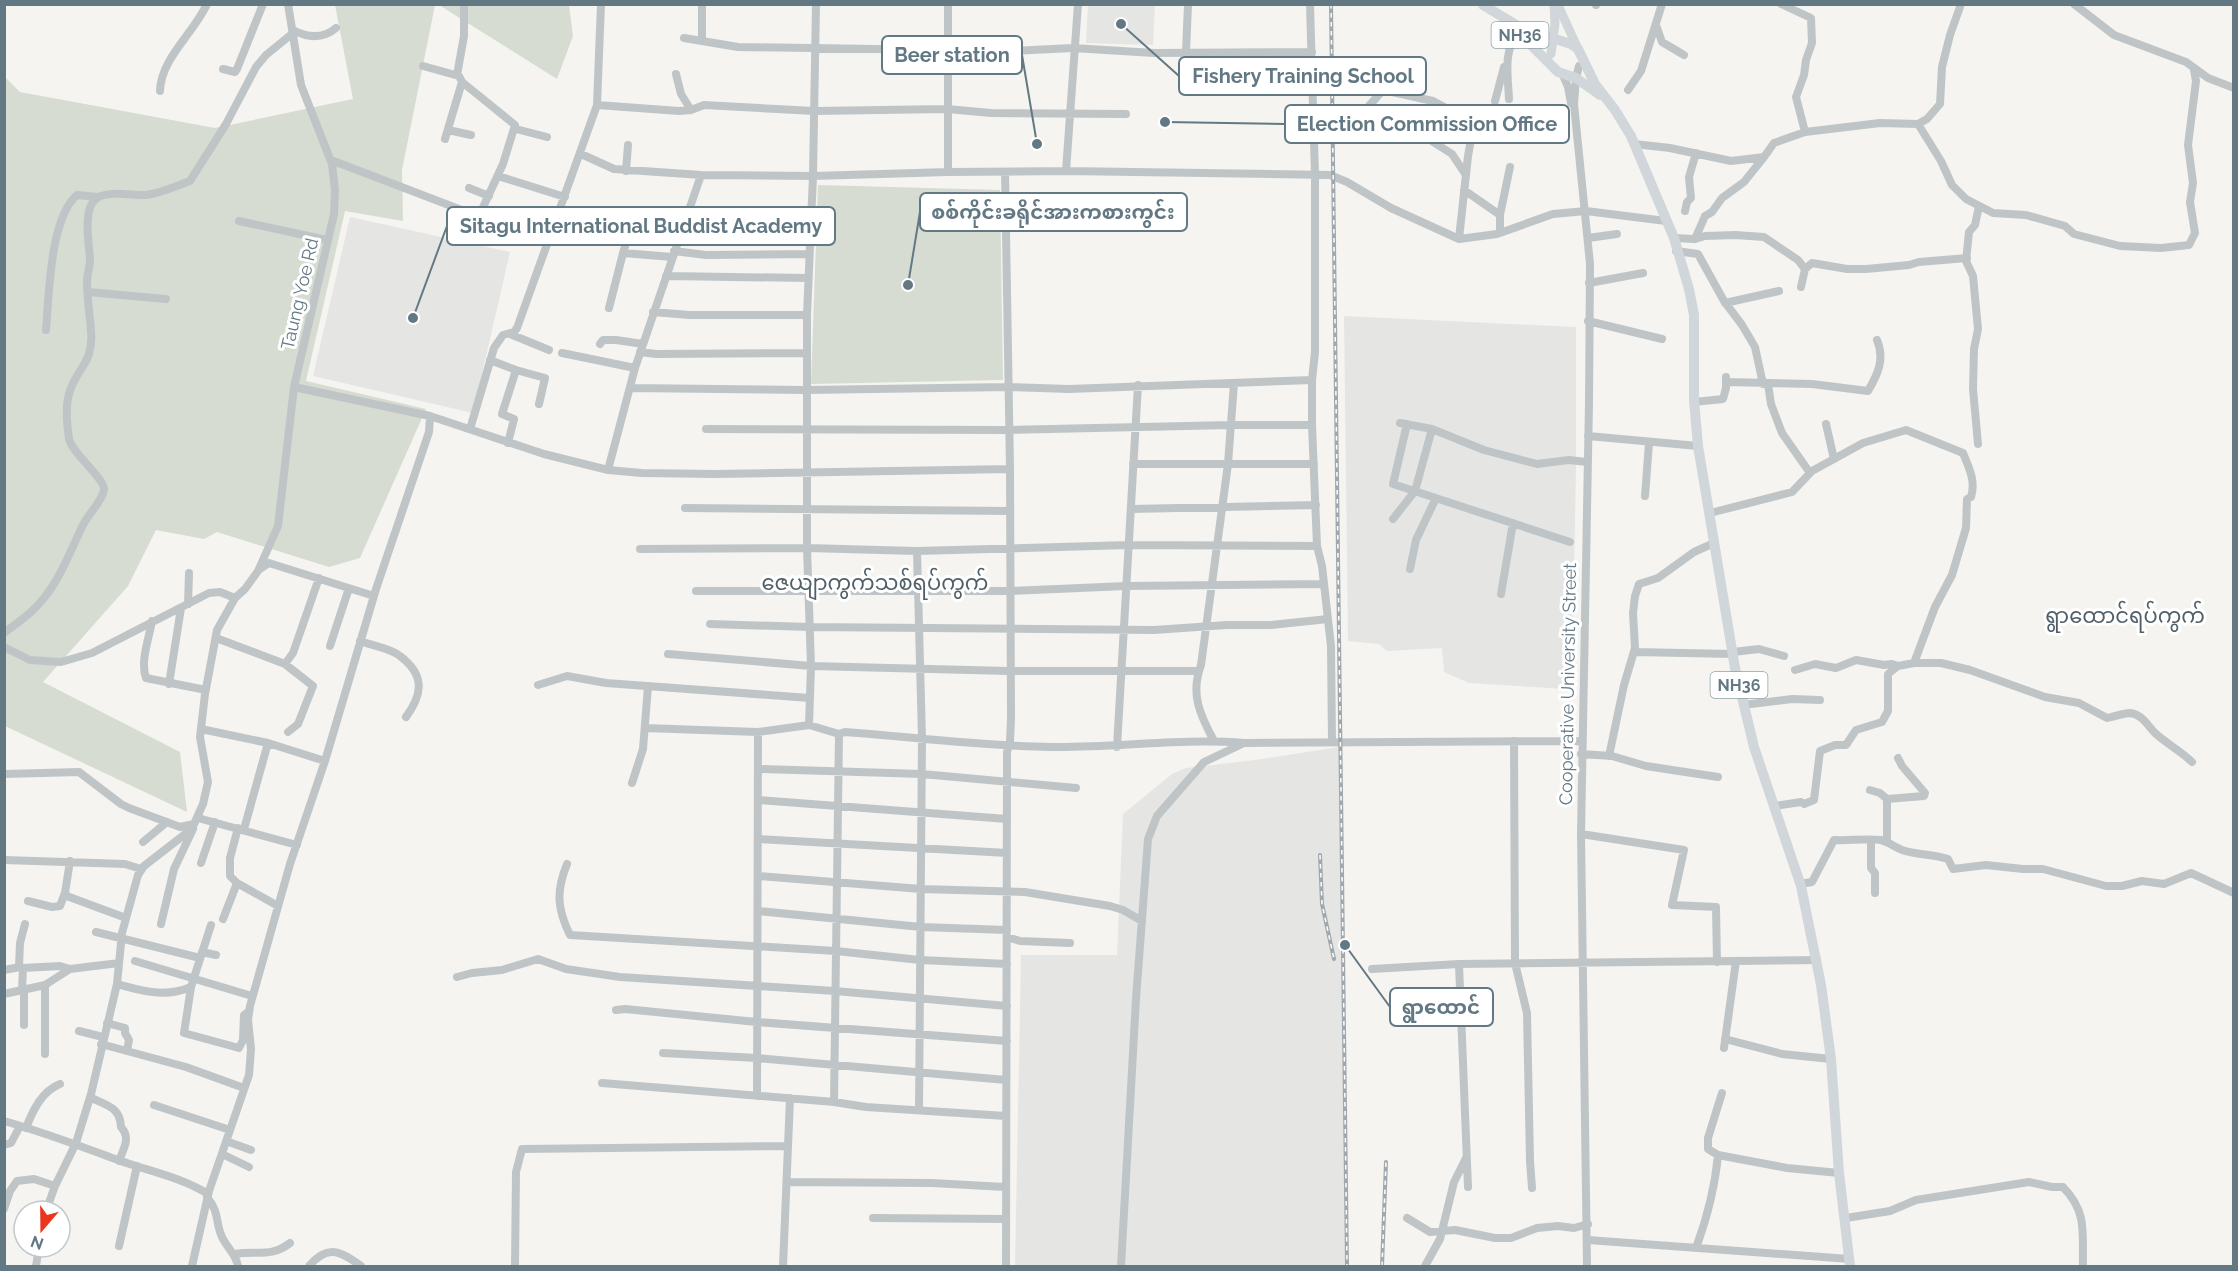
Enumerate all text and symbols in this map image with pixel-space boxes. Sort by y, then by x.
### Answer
road number: NH36 [1492,22,1549,48]
callout: Beer station [882,36,1022,74]
text: Beer station [894,43,1010,67]
callout: Fishery Training School [1179,57,1426,95]
text: Fishery Training School [1192,64,1414,88]
callout: Election Commission Office [1285,105,1569,143]
text: Election Commission Office [1297,112,1557,136]
callout: စစ်ကိုင်းခရိုင်အားကစားကွင်း [920,193,1187,231]
text: စစ်ကိုင်းခရိုင်အားကစားကွင်း [931,199,1175,228]
callout: Sitagu International Buddist Academy [447,207,835,245]
text: Sitagu International Buddist Academy [460,214,822,238]
street label: Taung Yoe Rd [276,236,323,352]
street label: Cooperative University Street [1555,563,1580,805]
district label: ဇေယျာကွက်သစ်ရပ်ကွက် [762,567,988,601]
district label: ရွာထောင်ရပ်ကွက် [2045,600,2205,633]
road number: NH36 [1710,672,1768,698]
callout: ရွာထောင် [1390,988,1493,1026]
text: ရွာထောင် [1402,994,1480,1023]
north arrow [12,1199,72,1259]
text: N [28,1232,46,1254]

